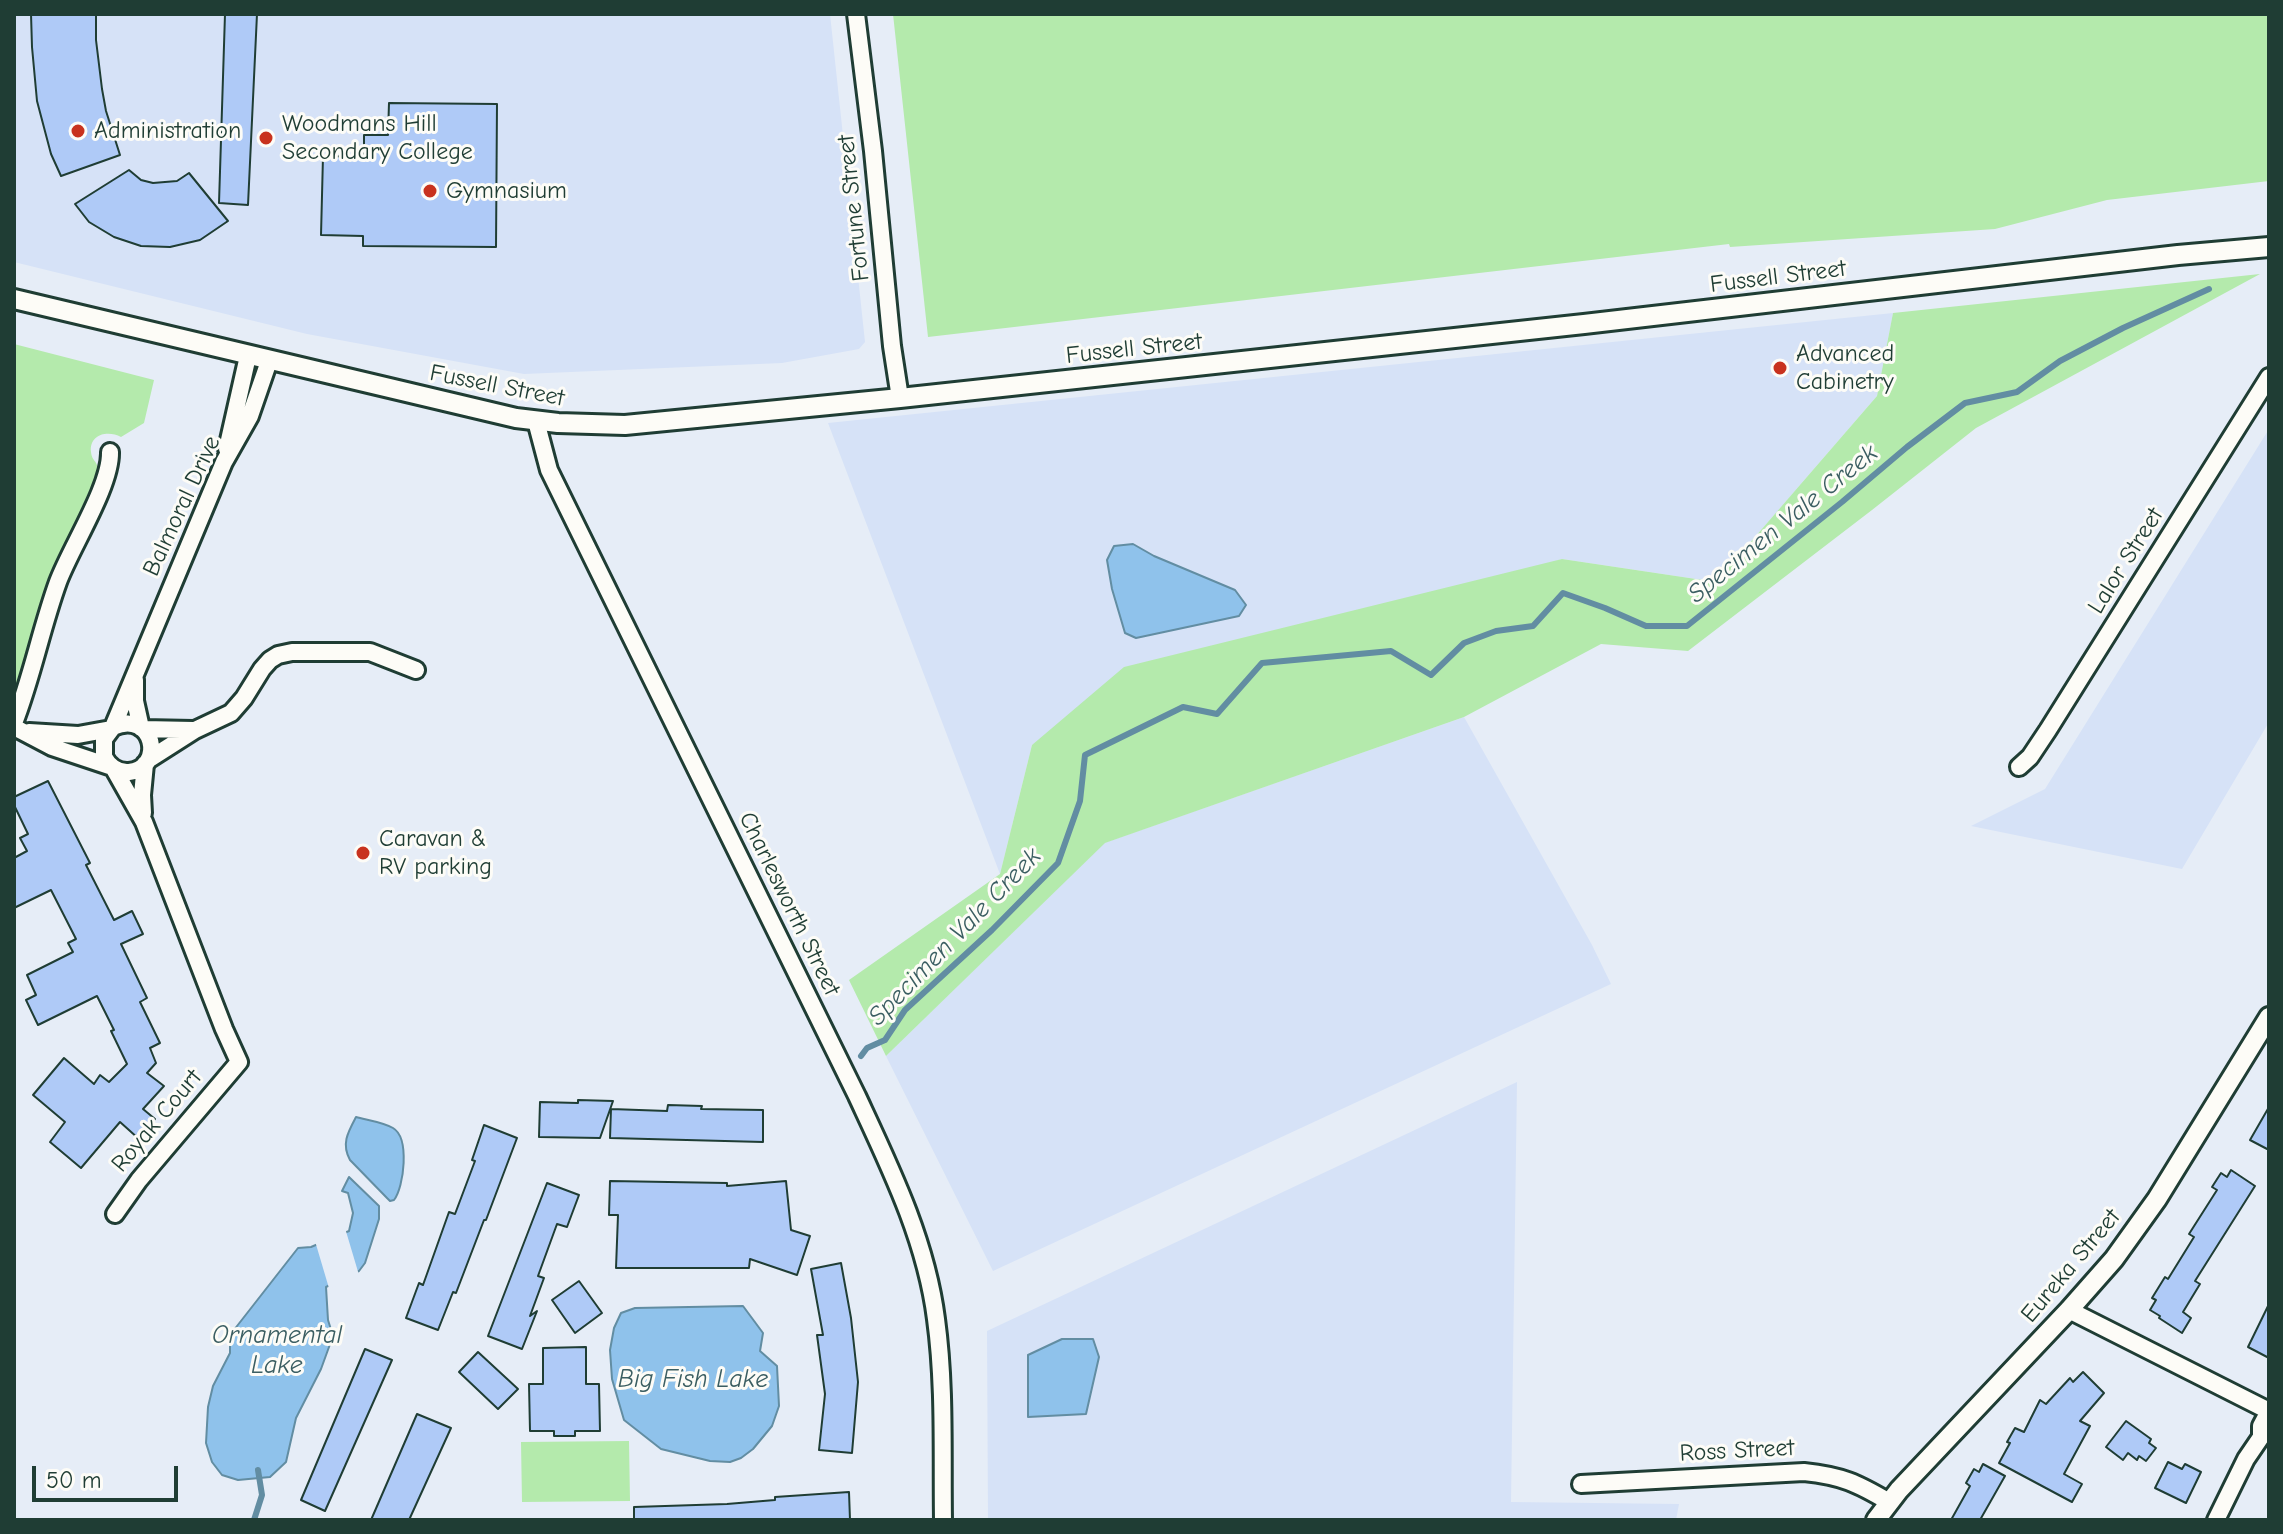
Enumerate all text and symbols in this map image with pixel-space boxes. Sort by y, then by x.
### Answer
place label: Woodmans Hill Secondary College [282,110,473,166]
place label: Administration [94,117,241,145]
marker: Administration [69,122,87,140]
marker: Woodmans Hill Secondary College [257,129,275,147]
street label: Fortune Street [832,133,876,283]
place label: Gymnasium [446,177,567,205]
marker: Gymnasium [421,182,439,200]
street label: Fussell Street [1708,254,1848,300]
street label: Fussell Street [1065,328,1203,370]
place label: Advanced Cabinetry [1796,340,1894,396]
street label: Fussell Street [427,359,567,413]
marker: Advanced Cabinetry [1771,359,1789,377]
street label: Balmoral Drive [137,431,227,581]
water label: Specimen Vale Creek [1682,438,1884,610]
street label: Lalor Street [2082,503,2170,619]
street label: Charlesworth Street [732,807,846,1001]
place label: Caravan & RV parking [379,825,492,881]
water label: Specimen Vale Creek [862,842,1048,1032]
marker: Caravan & RV parking [354,844,372,862]
street label: Royak Court [106,1064,208,1178]
street label: Eureka Street [2015,1203,2127,1329]
water label: Ornamental Lake [212,1320,342,1382]
water label: Big Fish Lake [618,1364,768,1396]
street label: Ross Street [1679,1434,1795,1468]
scale bar [36,1450,182,1500]
text: 50 m [46,1466,102,1494]

